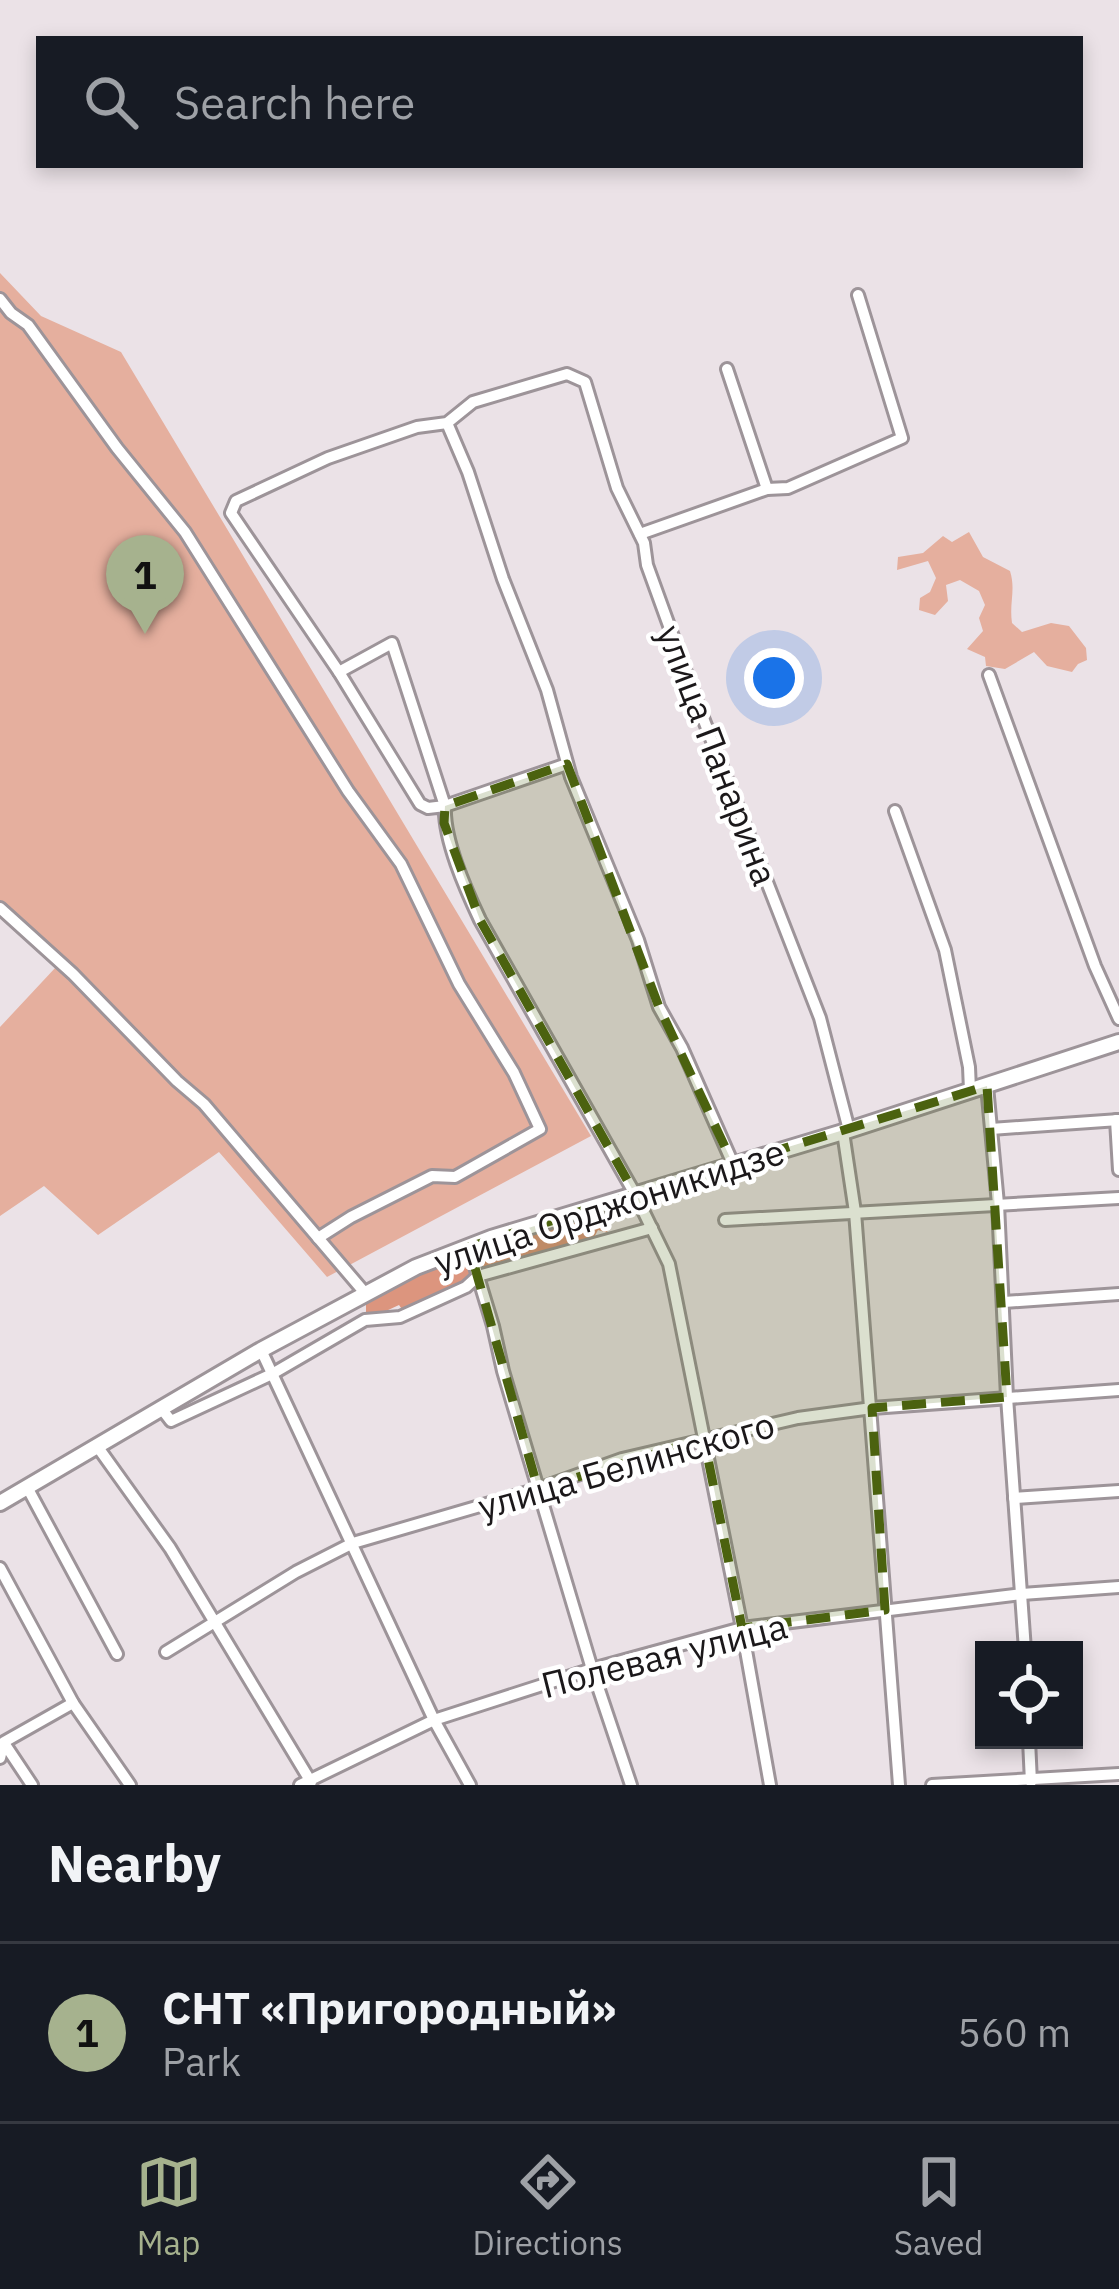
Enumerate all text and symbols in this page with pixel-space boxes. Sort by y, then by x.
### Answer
search box [36,36,1083,168]
icon: search [78,69,144,135]
text: Search here [174,73,415,131]
pin: 1 [106,535,184,634]
street label: улица Панарина [647,618,789,892]
your location [744,648,804,708]
street label: улица Орджоникидзе [428,1127,790,1285]
street label: улица Белинского [472,1400,780,1530]
street label: Полевая улица [536,1602,792,1708]
map controls [975,1641,1083,1749]
button: locate [975,1641,1083,1749]
text: Nearby [48,1830,221,1896]
text: СНТ «Пригородный» [162,1978,616,2036]
text: 1 [75,2007,99,2058]
text: 560 m [958,2007,1071,2058]
text: Park [162,2036,241,2087]
tab: Map [136,2149,202,2264]
tab: Directions [473,2149,623,2264]
tab: Saved [894,2149,983,2264]

